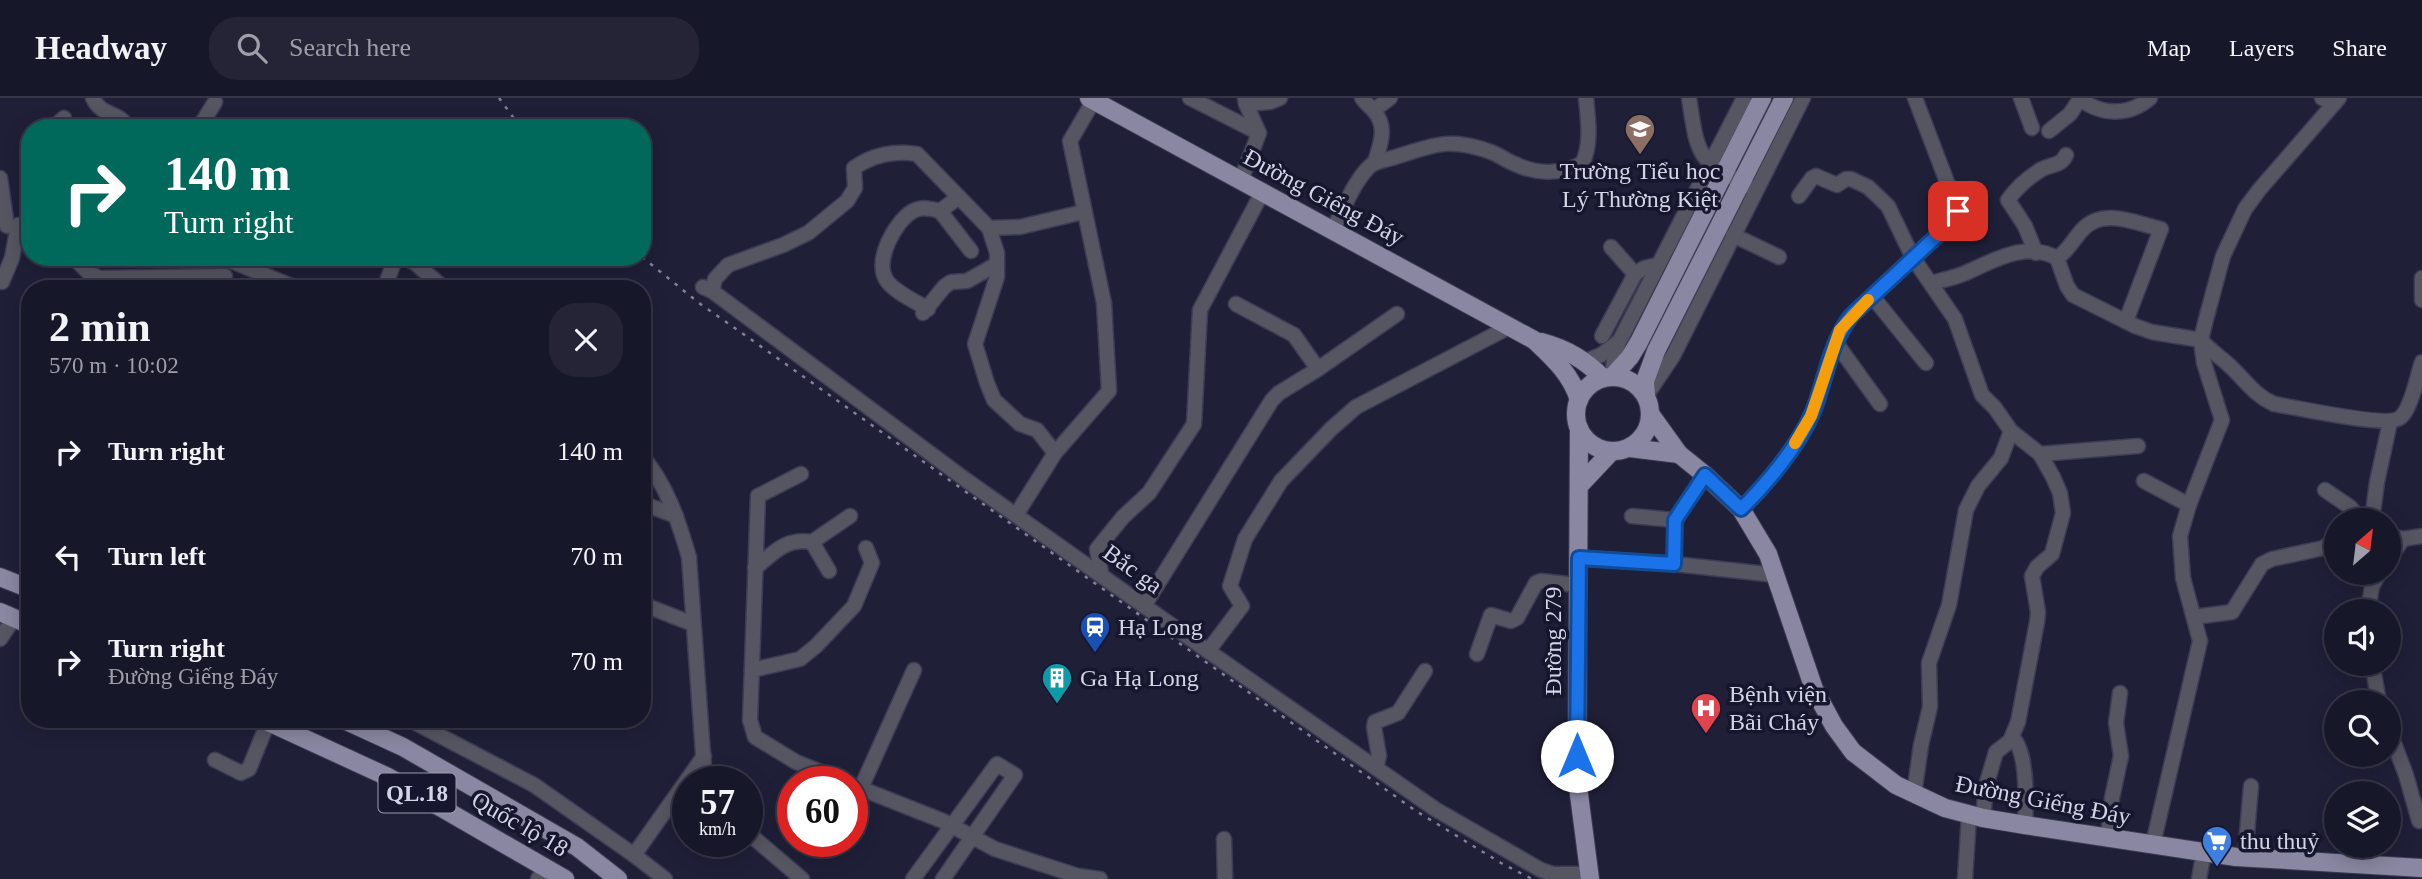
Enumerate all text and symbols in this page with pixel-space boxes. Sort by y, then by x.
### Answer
search box [209,17,699,80]
icon: search [233,29,271,67]
text: Headway [35,30,167,66]
text: Search here [289,33,411,62]
text: Map [2147,35,2191,61]
text: Layers [2229,35,2294,61]
text: Share [2332,35,2387,61]
school or university icon: Trường Tiểu học Lý Thường Kiệt [1623,112,1657,156]
street label: Đường Giếng Đáy [1239,144,1409,250]
text: 140 m [164,146,291,201]
icon: right [49,147,140,238]
place label: Trường Tiểu học Lý Thường Kiệt [1560,158,1720,212]
pin [1928,181,1988,241]
icon: arrive [1939,192,1977,230]
text: Turn right [164,204,294,240]
button: close [549,303,623,377]
text: 2 min [49,304,151,350]
text: 570 m · 10:02 [49,353,179,378]
icon: right [49,433,87,471]
text: Turn right [108,437,225,466]
text: 140 m [557,437,623,466]
north arrow [2324,508,2401,584]
map controls [2324,508,2401,858]
icon: left [49,538,87,576]
street label: Bắc ga [1099,539,1168,599]
text: Turn left [108,542,206,571]
text: 70 m [570,542,623,571]
street label: Đường 279 [1540,586,1566,696]
button: sound [2324,599,2401,676]
station icon: Hạ Long [1078,610,1112,654]
place label: Hạ Long [1118,614,1203,640]
text: Turn right [108,634,225,663]
icon: right [49,643,87,681]
text: 70 m [570,647,623,676]
building icon: Ga Hạ Long [1040,661,1074,705]
text: Đường Giếng Đáy [108,664,278,689]
place label: Ga Hạ Long [1080,665,1199,691]
place label: Bệnh viện Bãi Cháy [1729,681,1827,735]
button: search [2324,690,2401,767]
hospital icon: Bệnh viện Bãi Cháy [1689,691,1723,735]
position arrow [1540,719,1614,793]
speed limit sign: 60 [777,766,868,857]
street label: Đường Giếng Đáy [1953,770,2133,830]
road number: QL.18 [378,774,456,813]
button: layers [2324,781,2401,858]
text: 57 [700,783,735,822]
street label: Quốc lộ 18 [467,786,573,862]
text: km/h [699,819,736,839]
supermarket icon: thu thuỷ [2200,824,2234,868]
place label: thu thuỷ [2240,828,2319,854]

